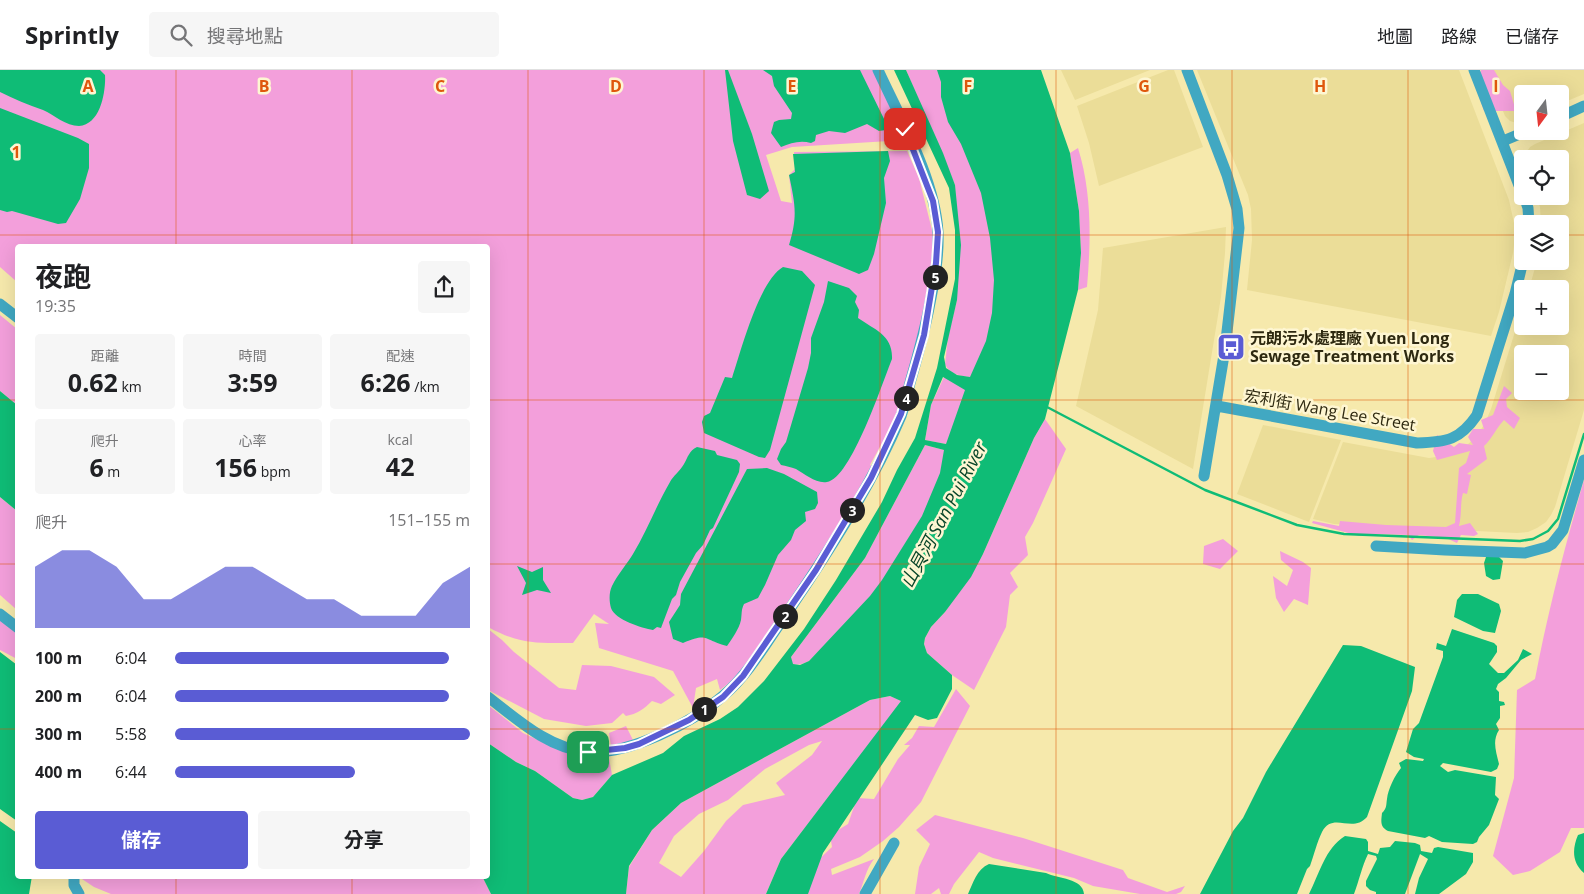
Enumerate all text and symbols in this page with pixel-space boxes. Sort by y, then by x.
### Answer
search box [149,12,499,57]
text: Sprintly [25,18,119,51]
icon: search [167,21,195,49]
text: 搜尋地點 [207,23,283,49]
text: 地圖 [1377,24,1413,48]
text: 路線 [1441,24,1477,48]
text: 已儲存 [1505,24,1559,48]
text: A [82,75,94,97]
text: B [259,75,269,97]
text: C [435,75,445,97]
text: D [610,75,622,97]
text: E [788,75,797,97]
text: F [964,75,972,97]
text: G [1138,75,1150,97]
text: H [1314,75,1326,97]
text: I [1493,75,1499,97]
north arrow [1514,85,1569,140]
map controls [1514,85,1569,400]
pin [884,108,926,150]
icon: check [891,115,919,143]
text: 1 [11,141,21,163]
button: locate [1514,150,1569,205]
button: layers [1514,215,1569,270]
text: 夜跑 [35,257,91,295]
button: share [418,261,470,313]
pin: 5 [922,264,948,290]
text: 5 [931,268,940,287]
button: + [1514,280,1569,335]
text: 19:35 [35,295,76,317]
place label: 元朗污水處理廠 Yuen Long Sewage Treatment Works [1250,327,1454,367]
bus stop icon: 元朗污水處理廠 Yuen Long Sewage Treatment Works [1216,332,1246,362]
button: − [1514,345,1569,400]
text: 距離 [91,346,119,365]
text: 時間 [238,346,266,365]
text: 配速 [386,346,414,365]
text: 0.62 [68,365,118,399]
text: 3:59 [227,365,278,399]
text: 6:26 [361,365,411,399]
text: km [118,377,142,396]
text: /km [411,377,440,396]
street label: 宏利街 Wang Lee Street [1243,384,1418,436]
pin: 4 [894,386,918,410]
text: 4 [902,389,911,408]
text: kcal [387,430,413,449]
text: 爬升 [91,431,119,450]
text: 心率 [238,431,266,450]
water label: 山貝河 San Pui River [895,437,992,592]
text: 42 [386,449,414,483]
text: 6 [89,450,104,484]
text: 156 [214,450,257,484]
text: m [104,462,120,481]
text: bpm [257,462,291,481]
pin: 3 [840,498,864,522]
text: 3 [848,501,857,520]
text: 151–155 m [388,509,470,531]
text: 爬升 [35,511,67,533]
pin: 2 [772,604,798,628]
text: 2 [781,607,790,626]
text: 100 m [35,647,82,669]
text: 6:04 [115,647,147,669]
text: 200 m [35,685,82,707]
text: 6:04 [115,685,147,707]
pin: 1 [692,696,716,722]
text: 1 [700,700,709,719]
text: 300 m [35,723,82,745]
text: 5:58 [115,723,147,745]
pin [567,731,609,773]
icon: arrive [574,738,602,766]
text: 400 m [35,761,82,783]
text: 6:44 [115,761,147,783]
button: 儲存 [35,811,248,869]
button: 分享 [258,811,470,869]

